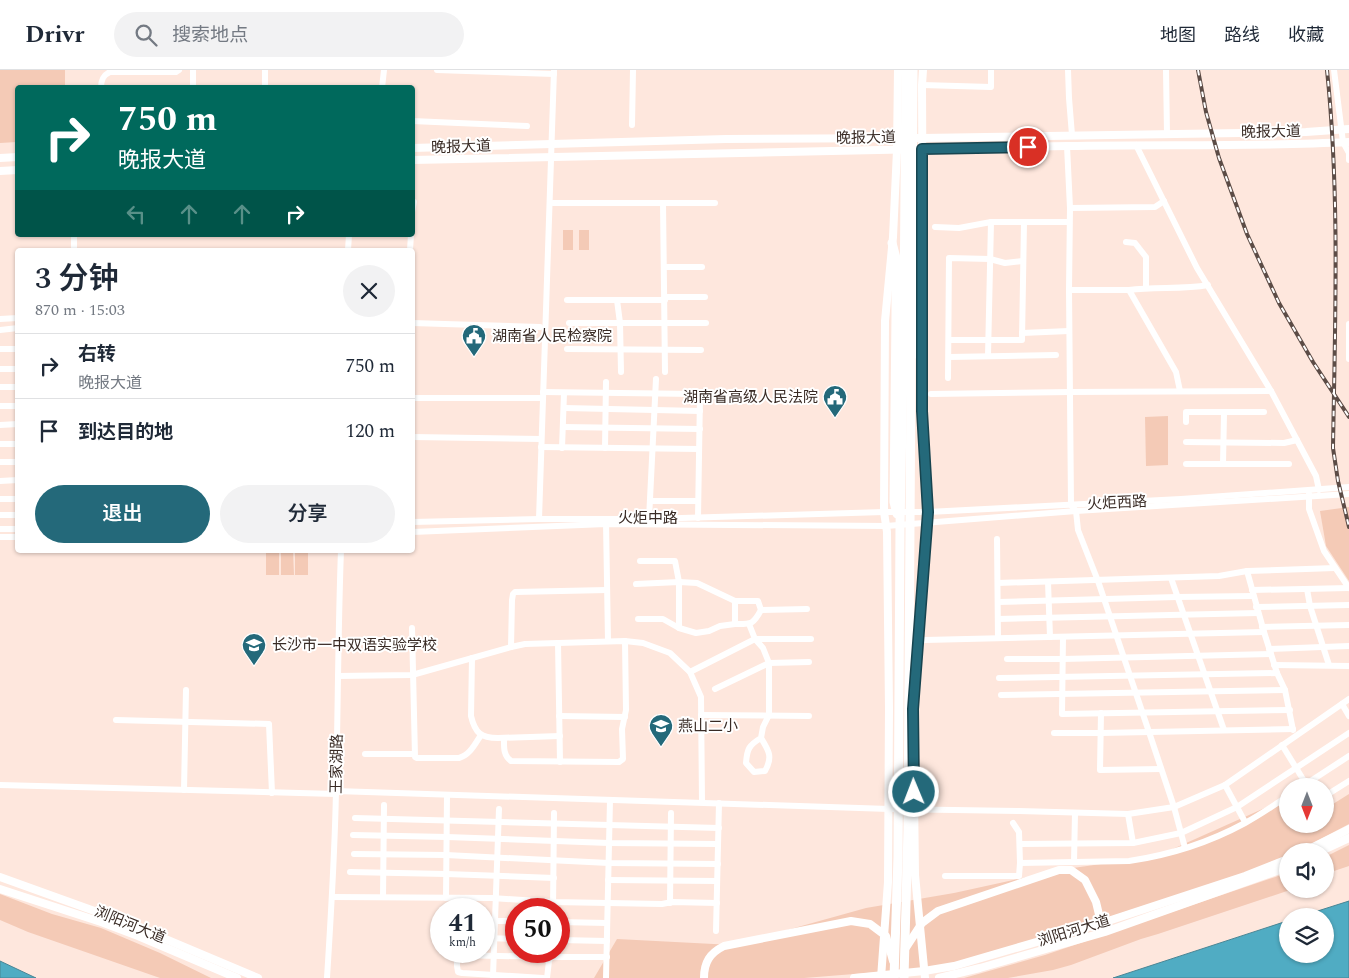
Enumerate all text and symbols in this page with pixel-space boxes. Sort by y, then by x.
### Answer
search box [114,12,464,57]
text: Drivr [25,17,84,53]
icon: search [132,21,160,49]
text: 搜索地点 [172,21,248,50]
text: 地图 [1160,22,1196,49]
text: 路线 [1224,22,1260,49]
text: 收藏 [1288,22,1324,49]
text: 750 m [118,93,217,146]
icon: right [35,105,100,170]
street label: 晚报大道 [1241,120,1301,144]
street label: 晚报大道 [836,126,896,150]
pin [1007,126,1049,168]
icon: arrive [1014,133,1042,161]
street label: 晚报大道 [431,134,491,160]
text: 晚报大道 [118,144,206,177]
icon: left [122,200,150,228]
icon: ahead [175,200,203,228]
icon: ahead [228,200,256,228]
icon: right [281,200,309,228]
text: 3 分钟 [35,256,119,302]
button: close [343,265,395,317]
text: 870 m · 15:03 [35,298,125,322]
public building icon: 湖南省人民检察院 [461,323,487,357]
place label: 湖南省人民检察院 [492,325,612,348]
text: 右转 [78,340,116,369]
icon: right [35,352,63,380]
text: 750 m [345,352,395,381]
text: 晚报大道 [78,371,142,395]
public building icon: 湖南省高级人民法院 [822,384,848,418]
place label: 湖南省高级人民法院 [683,386,818,409]
icon: arrive [35,417,63,445]
text: 120 m [345,417,395,446]
text: 到达目的地 [78,418,173,447]
button: 退出 [35,485,210,543]
button: 分享 [220,485,395,543]
street label: 火炬西路 [1086,490,1148,516]
street label: 火炬中路 [618,507,678,530]
school or university icon: 长沙市一中双语实验学校 [241,632,267,666]
place label: 长沙市一中双语实验学校 [272,634,437,657]
school or university icon: 燕山二小 [648,713,674,747]
place label: 燕山二小 [678,715,738,738]
street label: 王家湖路 [325,734,349,794]
position arrow [887,765,939,817]
north arrow [1279,778,1334,832]
map controls [1279,778,1334,963]
button: sound [1279,843,1334,898]
speed limit sign: 50 [505,898,570,963]
street label: 浏阳河大道 [91,900,169,950]
text: 41 [448,905,477,943]
button: layers [1279,908,1334,963]
street label: 浏阳河大道 [1035,909,1113,953]
text: km/h [449,933,476,952]

